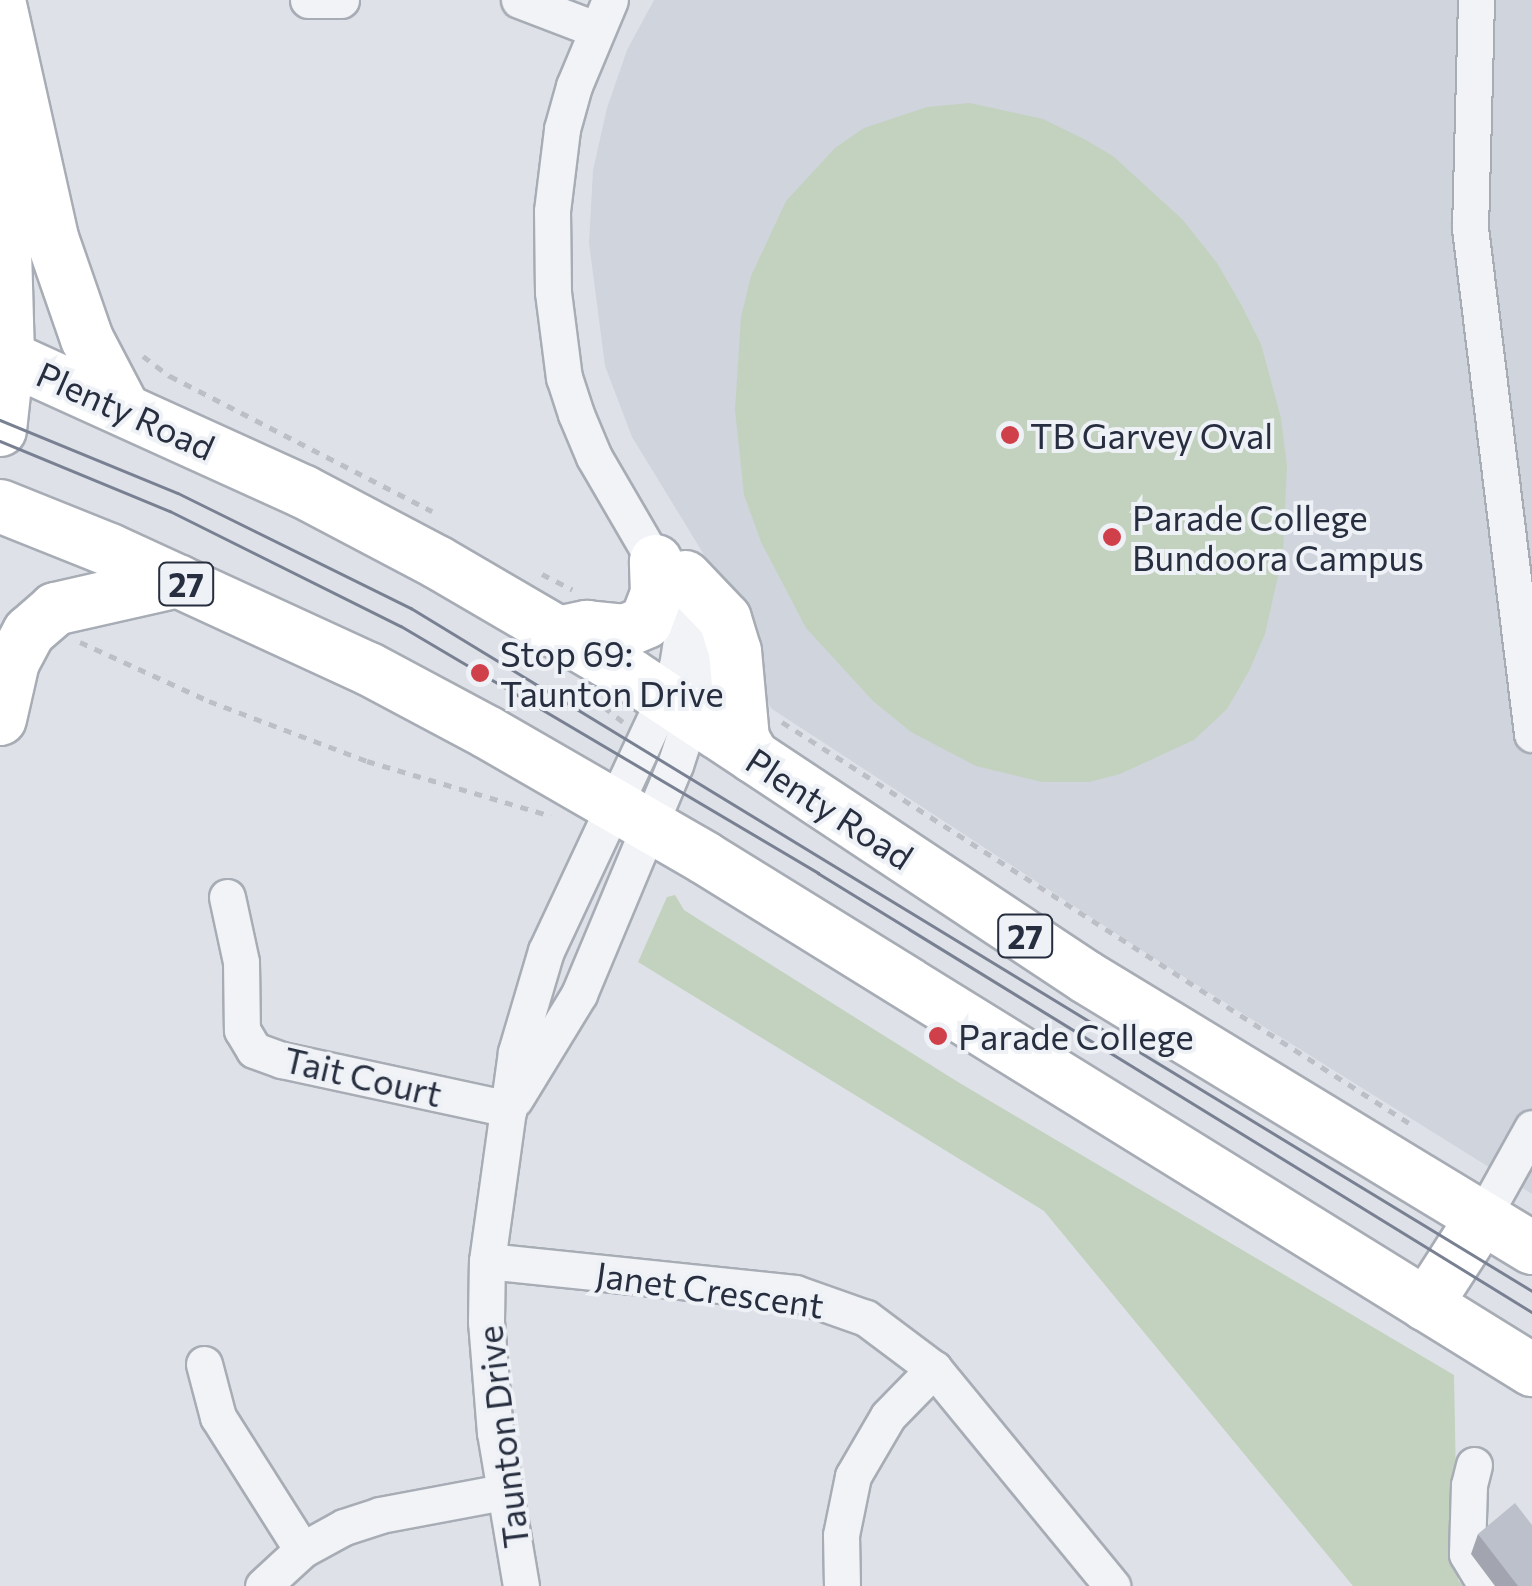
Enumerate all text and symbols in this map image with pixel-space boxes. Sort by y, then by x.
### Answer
street label: Plenty Road [31,352,221,468]
place label: TB Garvey Oval [1030,414,1273,456]
marker: TB Garvey Oval [999,424,1021,446]
place label: Parade College Bundoora Campus [1132,496,1424,578]
marker: Parade College Bundoora Campus [1101,526,1123,548]
road number: 27 [156,557,216,611]
place label: Stop 69: Taunton Drive [500,632,724,714]
marker: Stop 69: Taunton Drive [469,662,491,684]
street label: Plenty Road [739,739,921,877]
road number: 27 [995,909,1055,963]
place label: Parade College [958,1015,1194,1057]
marker: Parade College [927,1025,949,1047]
street label: Tait Court [280,1037,446,1115]
street label: Janet Crescent [593,1252,827,1326]
street label: Taunton Drive [468,1323,536,1551]

